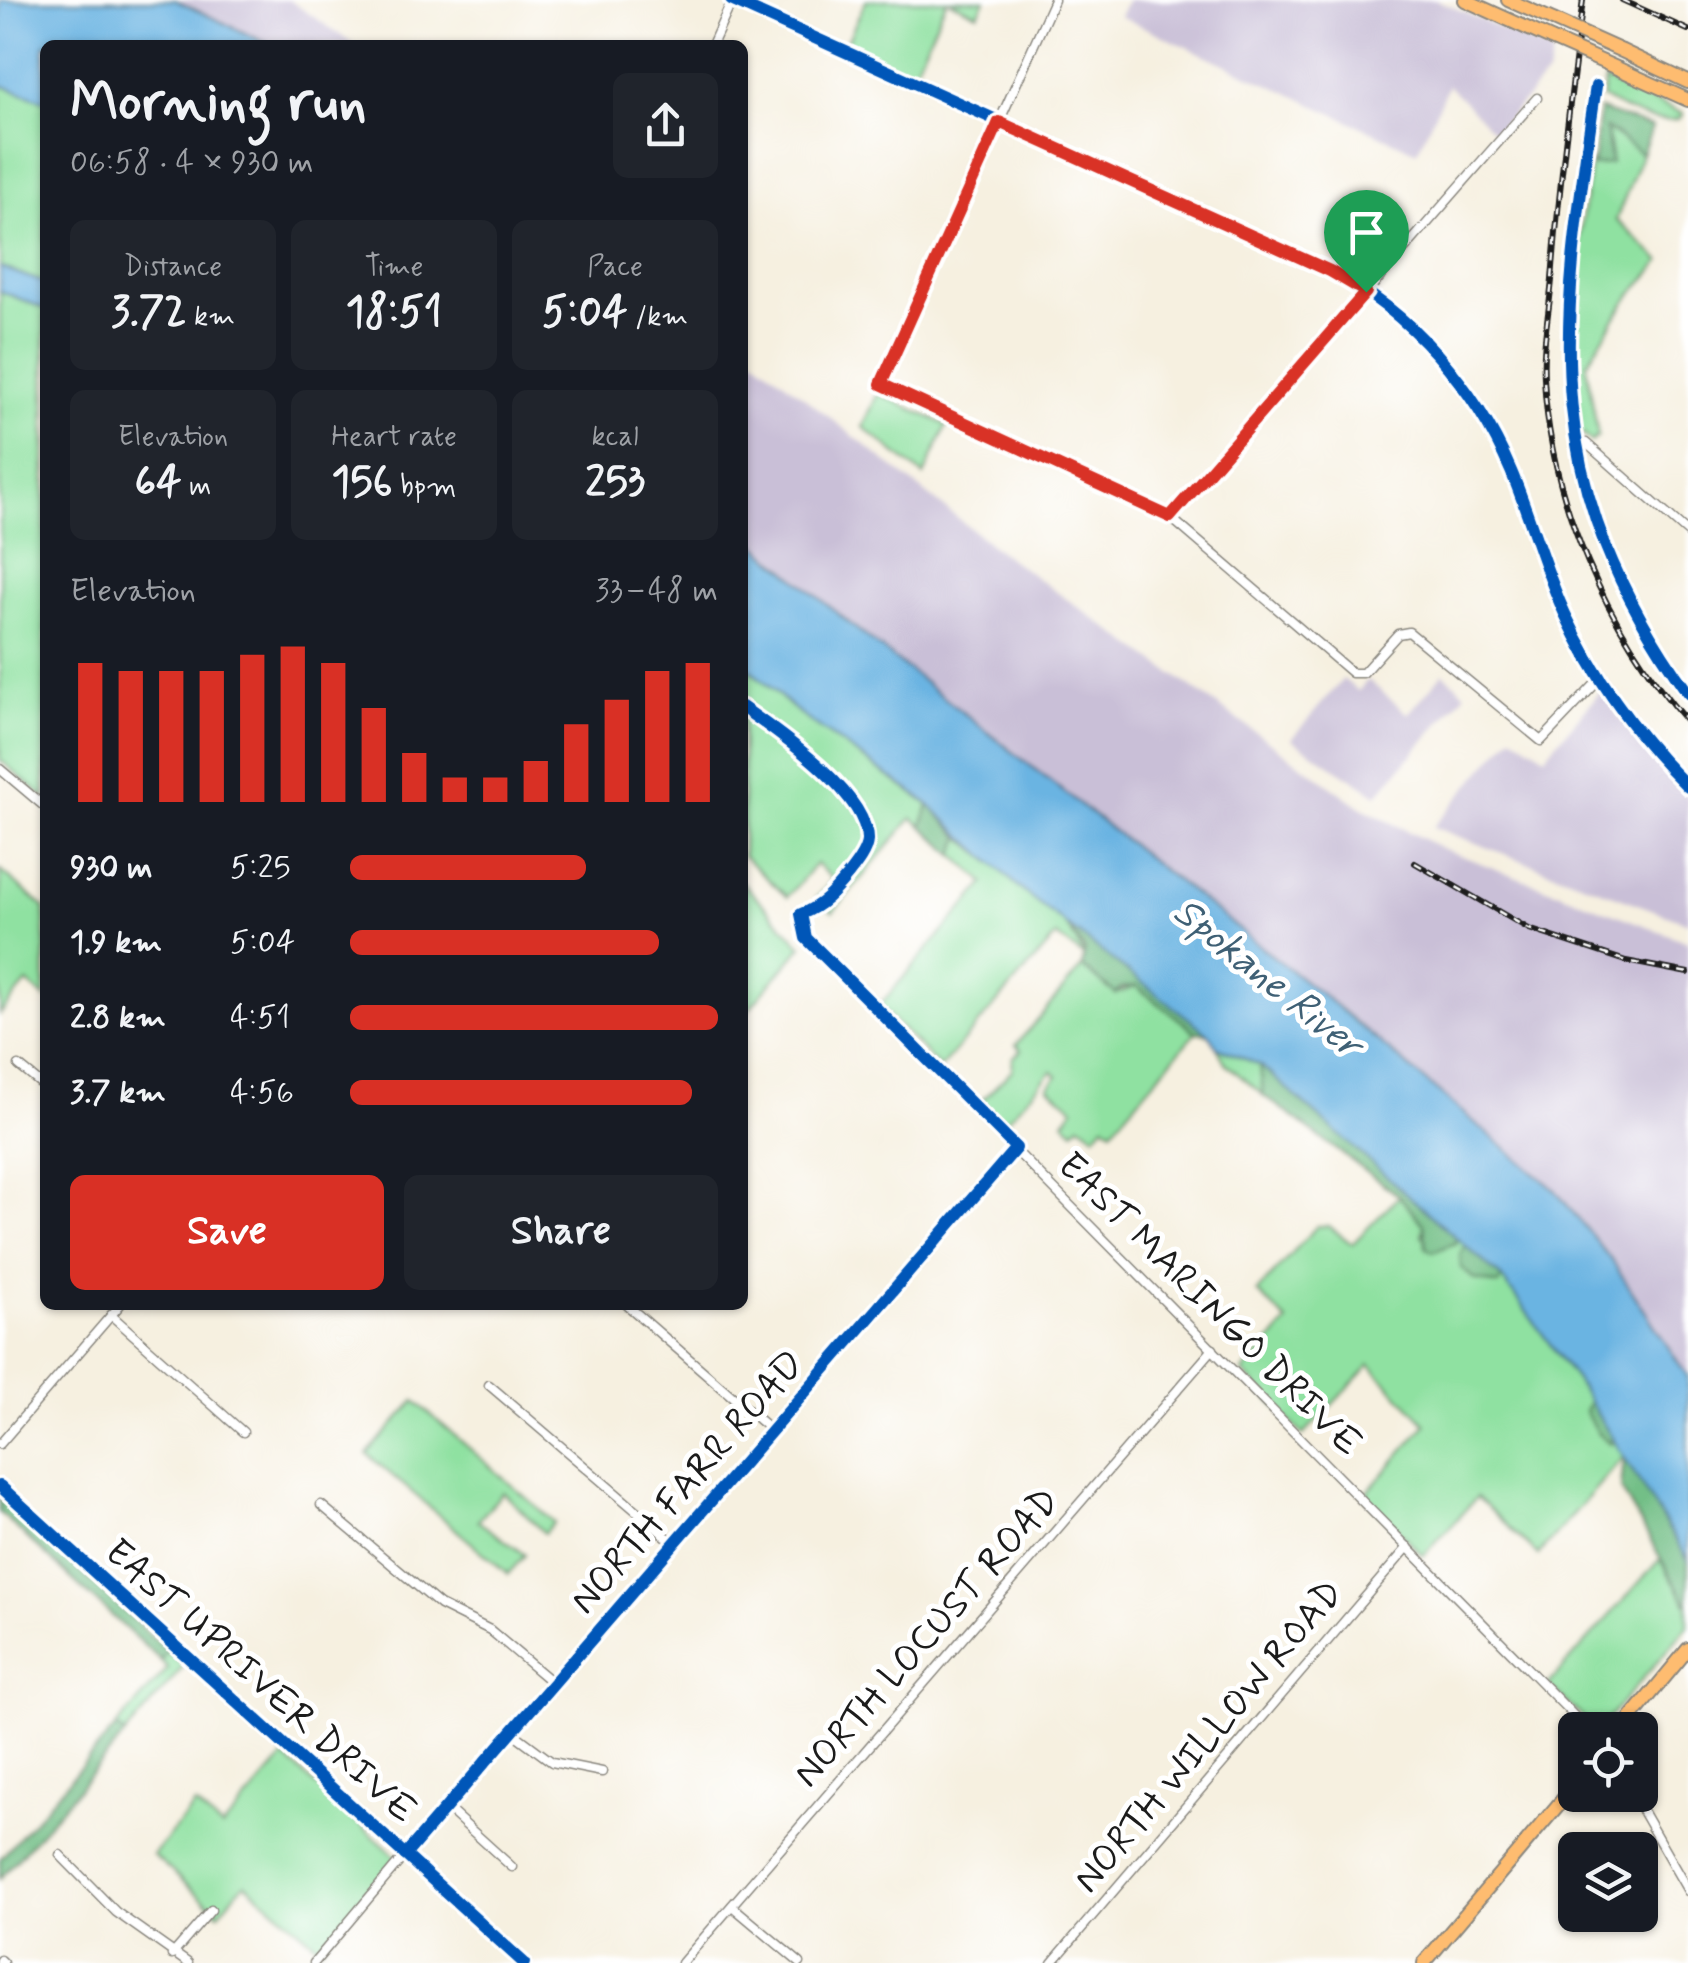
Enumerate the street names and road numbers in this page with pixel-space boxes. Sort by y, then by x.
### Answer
street label: EAST MARINGO DRIVE [1046,1142,1372,1468]
street label: NORTH FARR ROAD [560,1341,816,1625]
street label: NORTH LOCUST ROAD [783,1478,1071,1798]
street label: EAST UPRIVER DRIVE [94,1529,426,1835]
street label: NORTH WILLOW ROAD [1064,1570,1354,1904]

